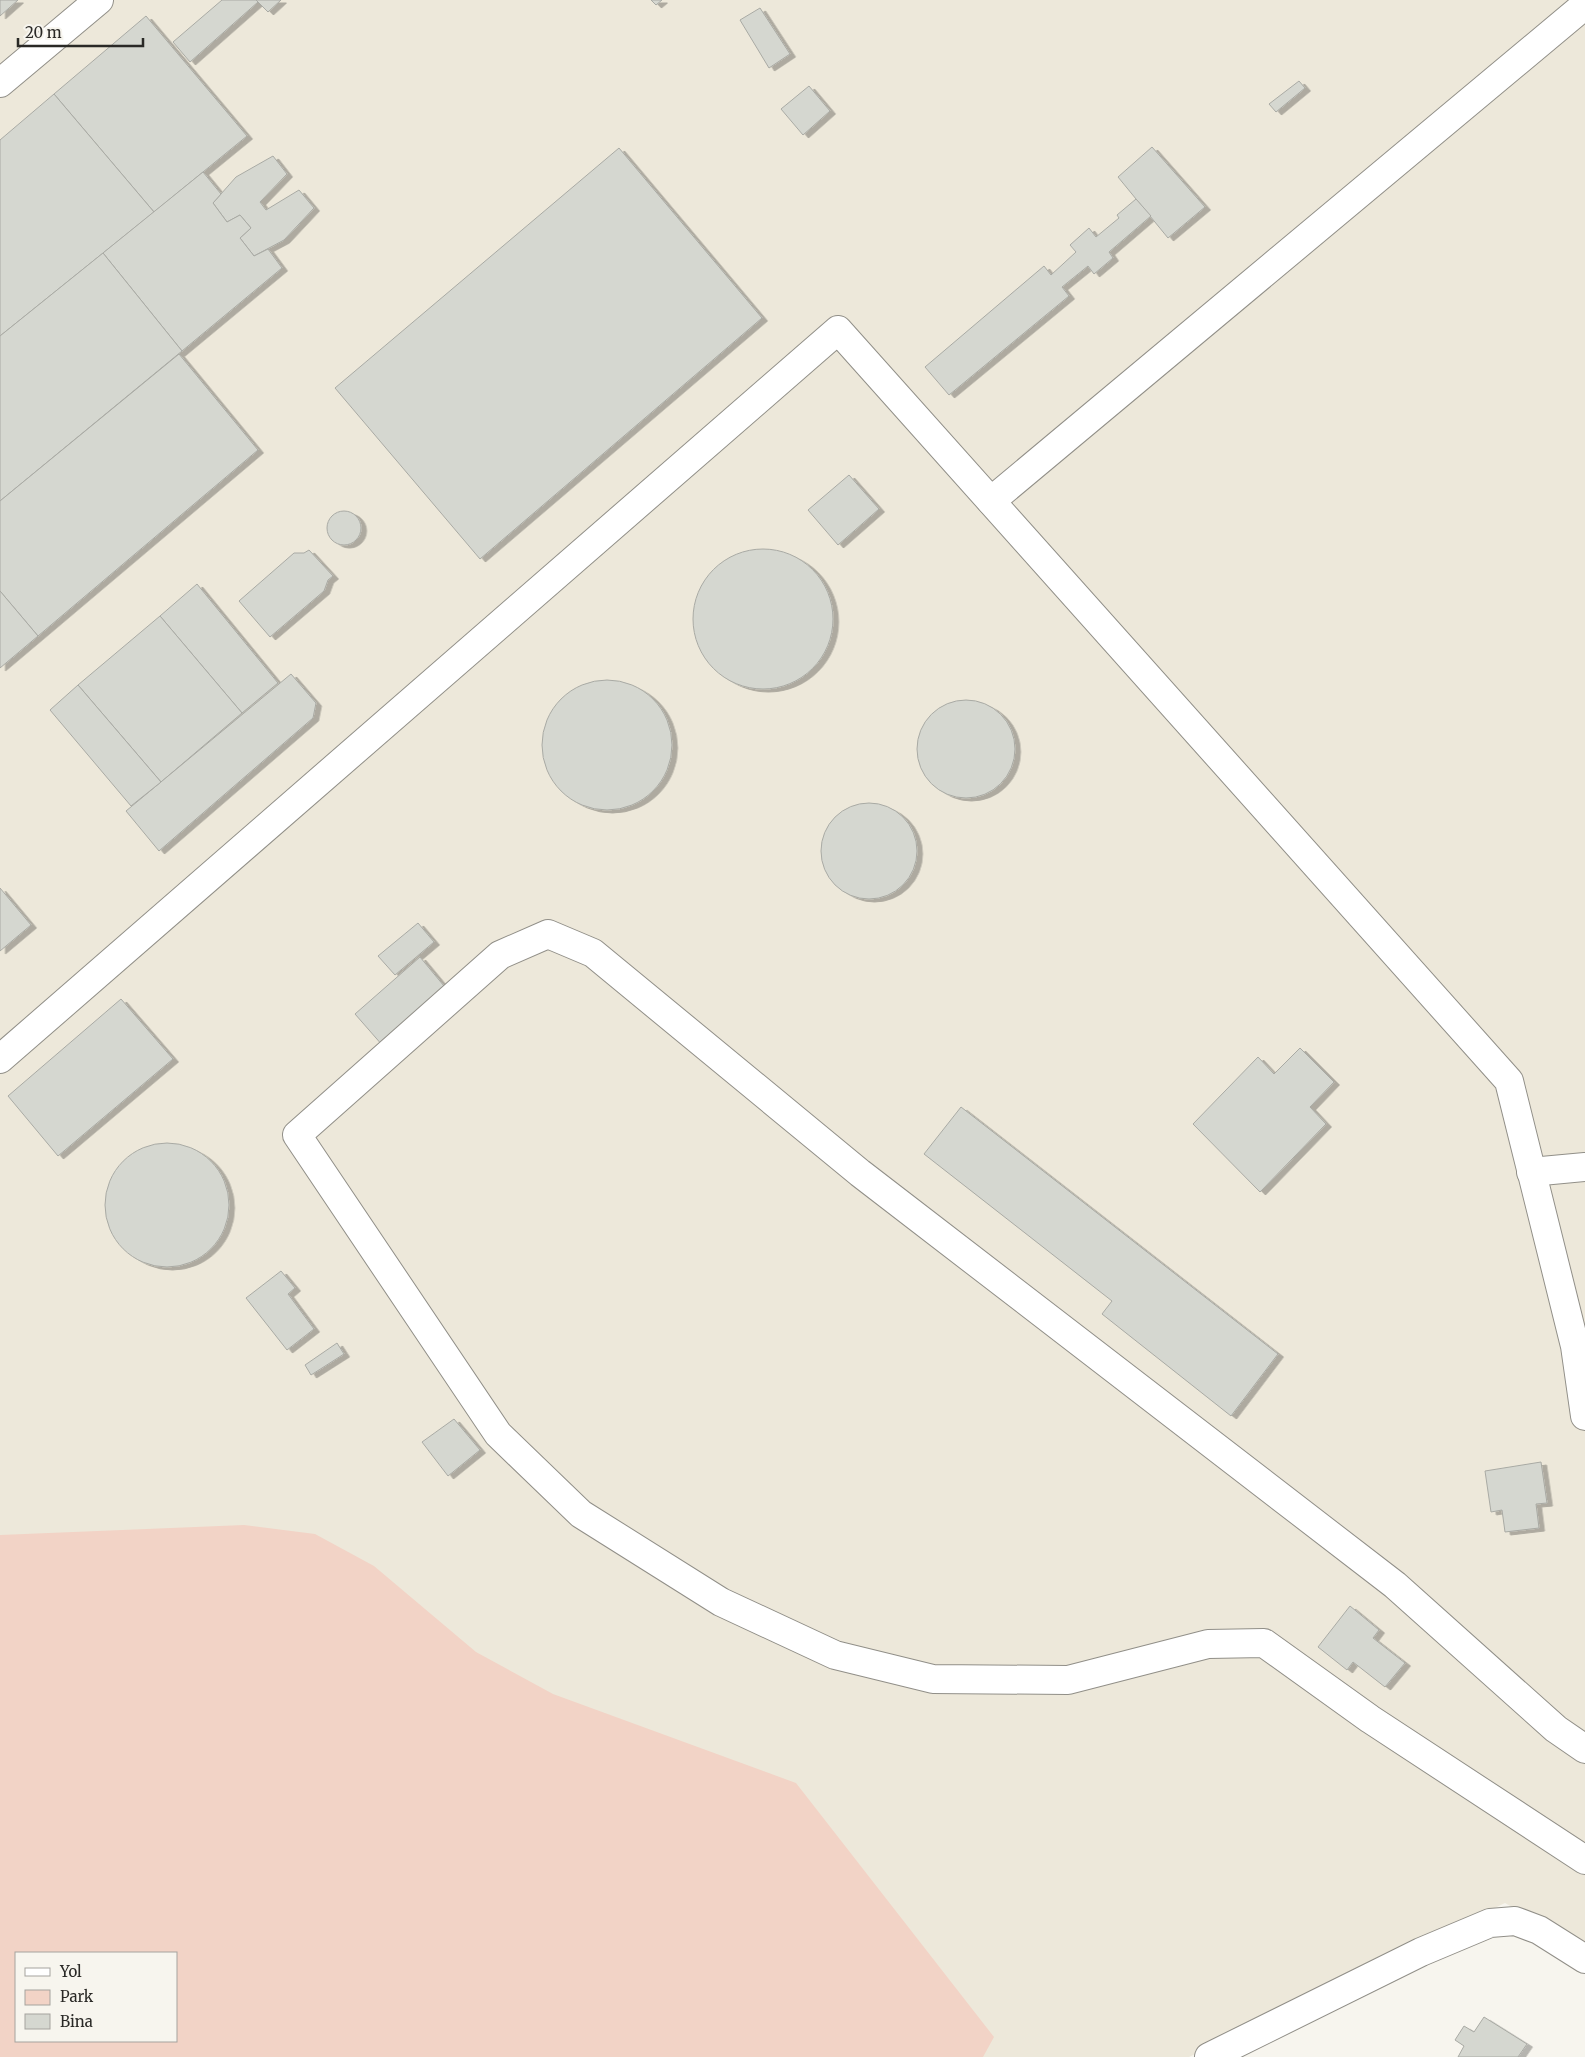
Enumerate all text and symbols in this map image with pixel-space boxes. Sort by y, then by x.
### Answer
scale bar [18,15,142,47]
text: 20 m [25,23,62,42]
legend [15,1952,178,2042]
text: Yol [59,1962,82,1981]
text: Park [60,1987,94,2006]
text: Bina [60,2012,93,2031]

